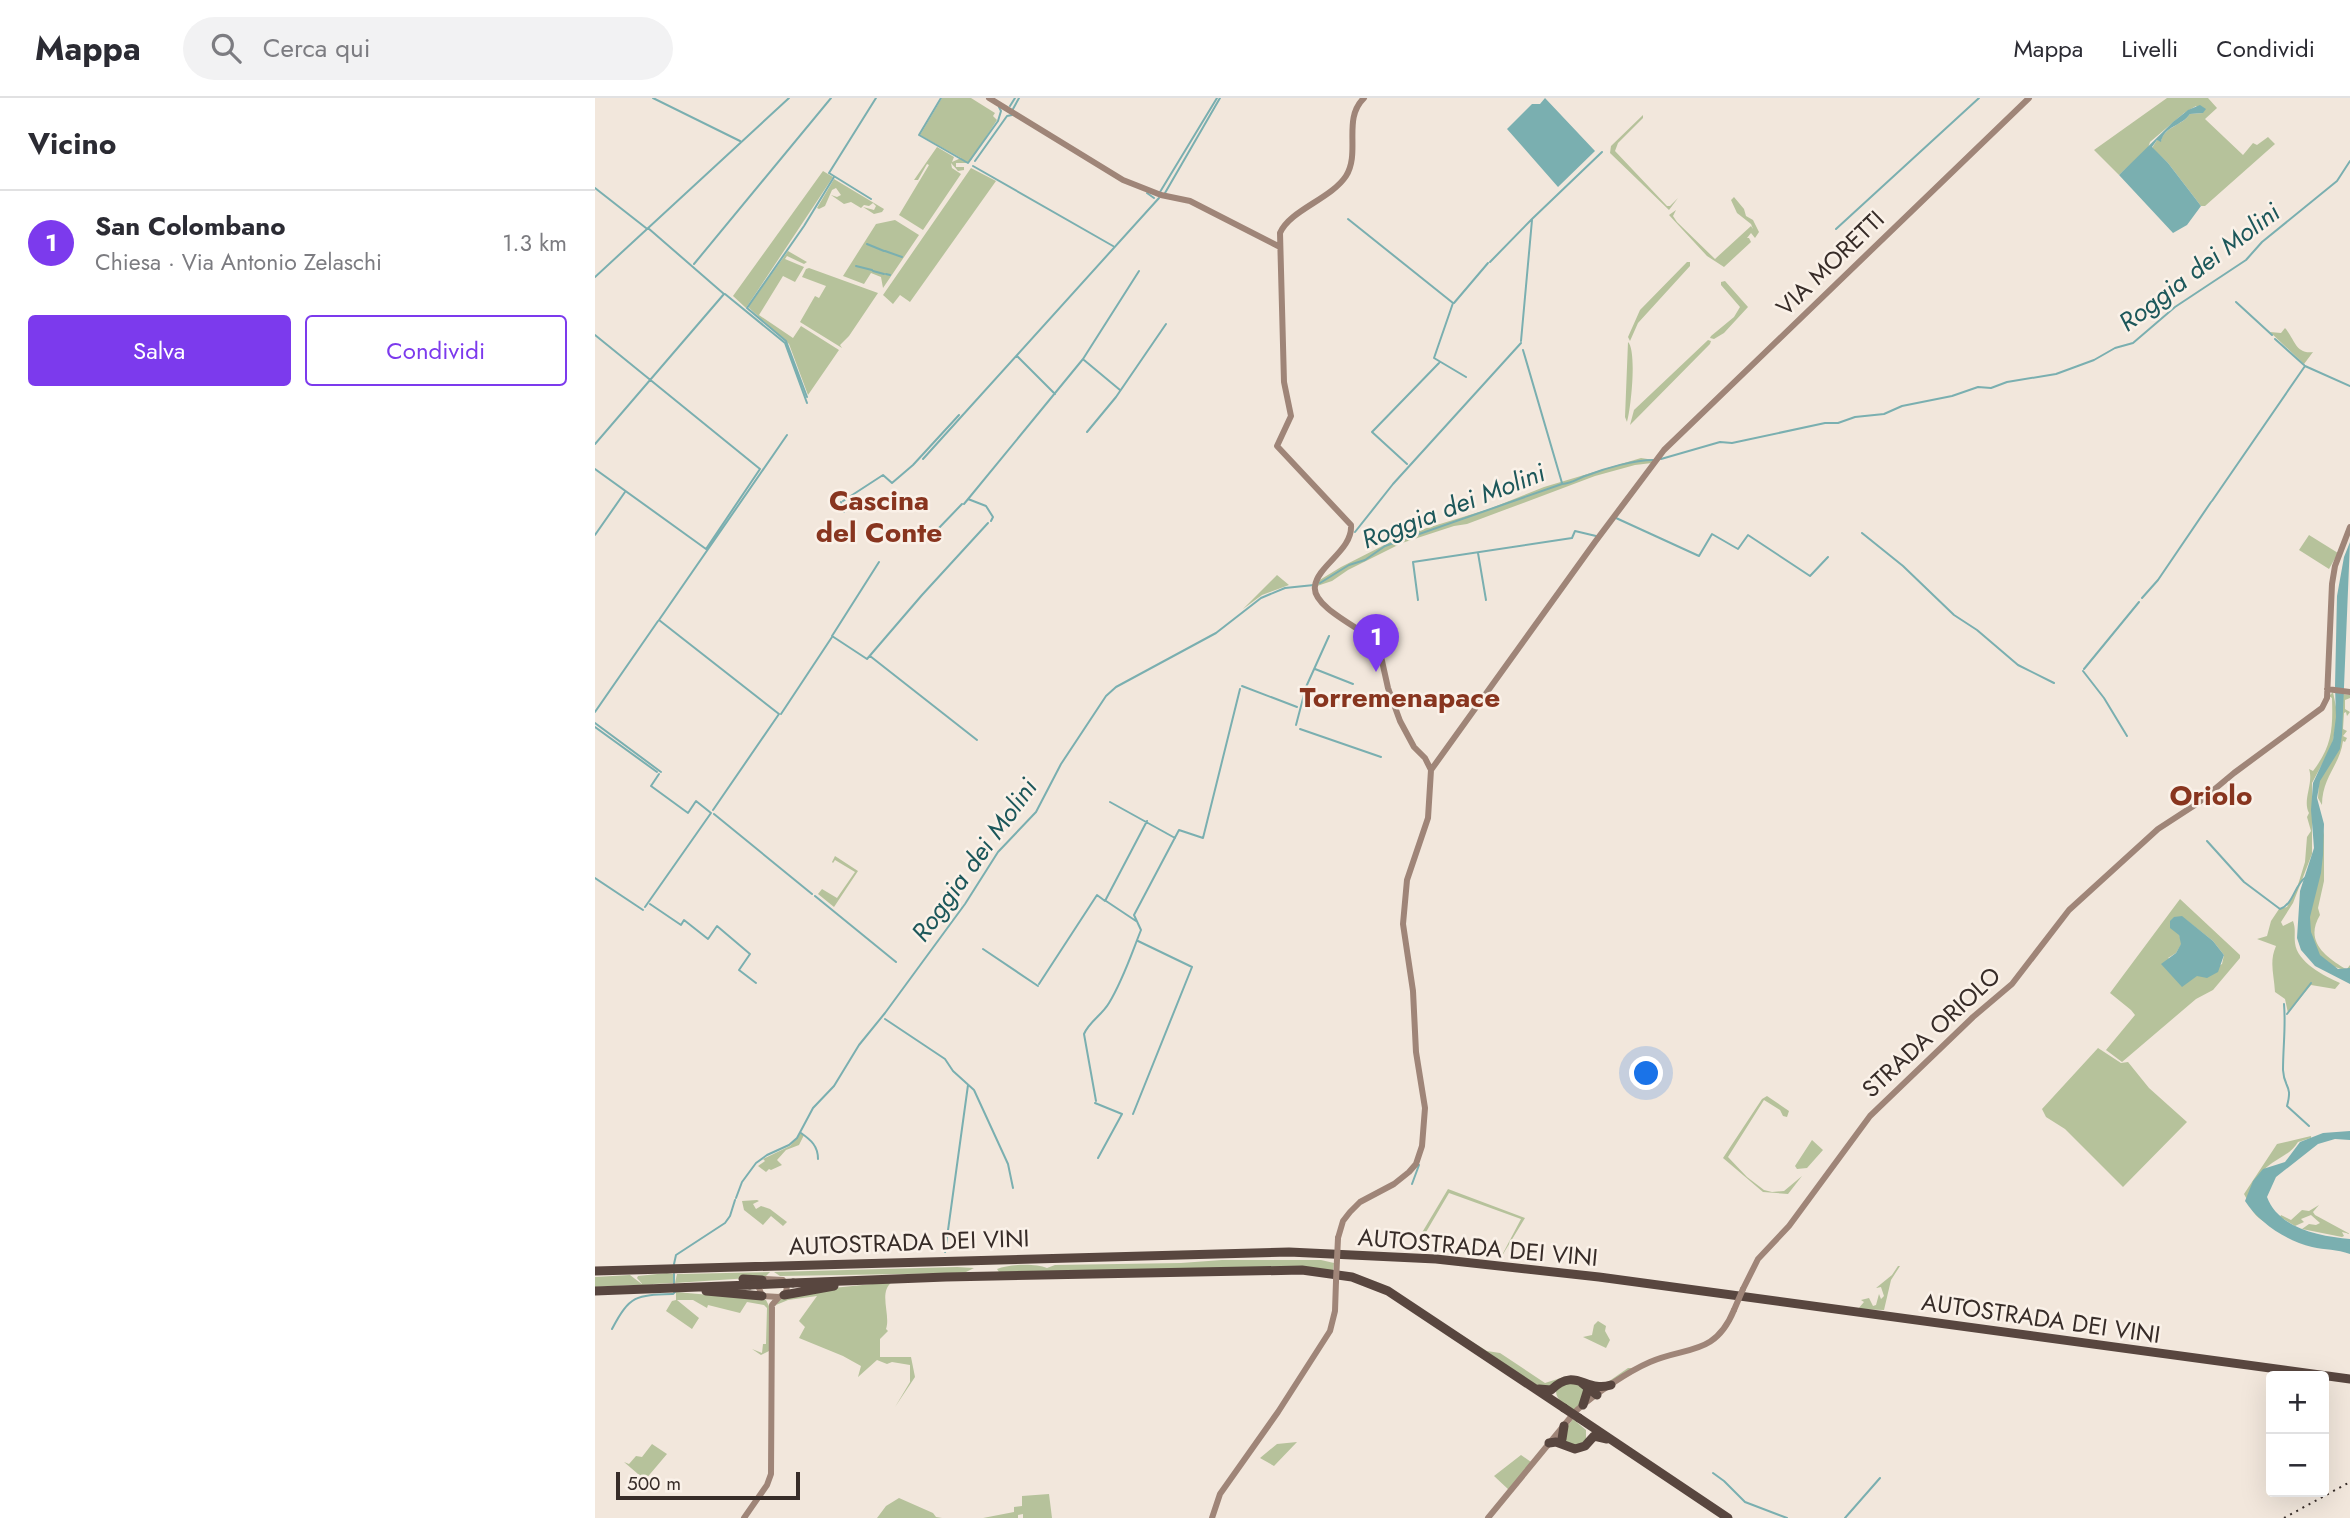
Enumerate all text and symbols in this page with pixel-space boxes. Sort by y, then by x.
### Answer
search box [183,17,673,80]
text: Mappa [35,25,141,72]
icon: search [207,29,245,67]
text: Cerca qui [263,29,370,67]
text: Mappa [2013,31,2083,66]
text: Livelli [2121,31,2178,66]
text: Condividi [2216,31,2315,66]
text: Vicino [28,122,116,165]
water label: Roggia dei Molini [2110,193,2288,340]
street label: VIA MORETTI [1768,202,1892,324]
text: San Colombano [95,207,286,245]
text: 1 [45,226,57,260]
text: 1.3 km [502,226,567,260]
text: Chiesa · Via Antonio Zelaschi [95,245,382,279]
button: Salva [28,315,291,386]
button: Condividi [305,315,567,386]
water label: Roggia dei Molini [1356,453,1551,558]
district label: Cascina del Conte [816,480,942,553]
pin: 1 [1353,614,1399,672]
district label: Torremenapace [1300,677,1500,718]
water label: Roggia dei Molini [902,770,1047,949]
district label: Oriolo [2170,775,2252,816]
street label: STRADA ORIOLO [1854,958,2008,1106]
your location [1629,1056,1663,1090]
street label: AUTOSTRADA DEI VINI [1357,1219,1599,1275]
street label: AUTOSTRADA DEI VINI [788,1220,1030,1264]
street label: AUTOSTRADA DEI VINI [1919,1284,2163,1352]
map controls [2266,1371,2329,1497]
button: + [2266,1371,2329,1434]
button: − [2266,1434,2329,1497]
scale bar [616,1469,800,1501]
text: 500 m [627,1470,681,1497]

